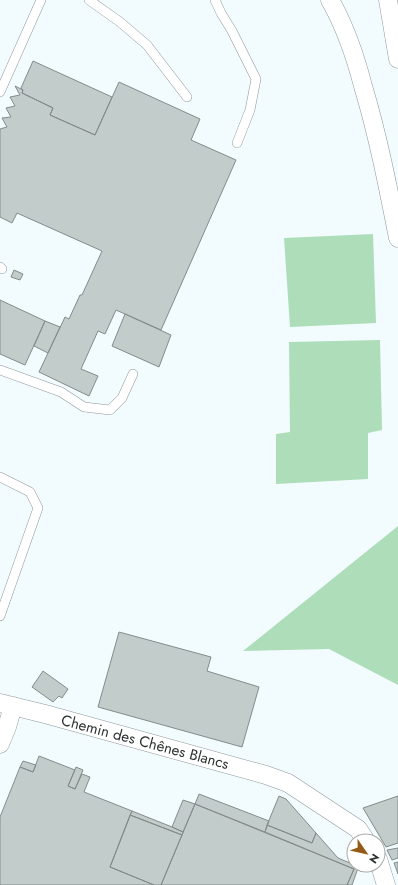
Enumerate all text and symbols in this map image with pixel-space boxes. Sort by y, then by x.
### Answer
street label: Chemin des Chênes Blancs [59,709,231,775]
north arrow [346,833,386,873]
text: N [365,850,383,867]

